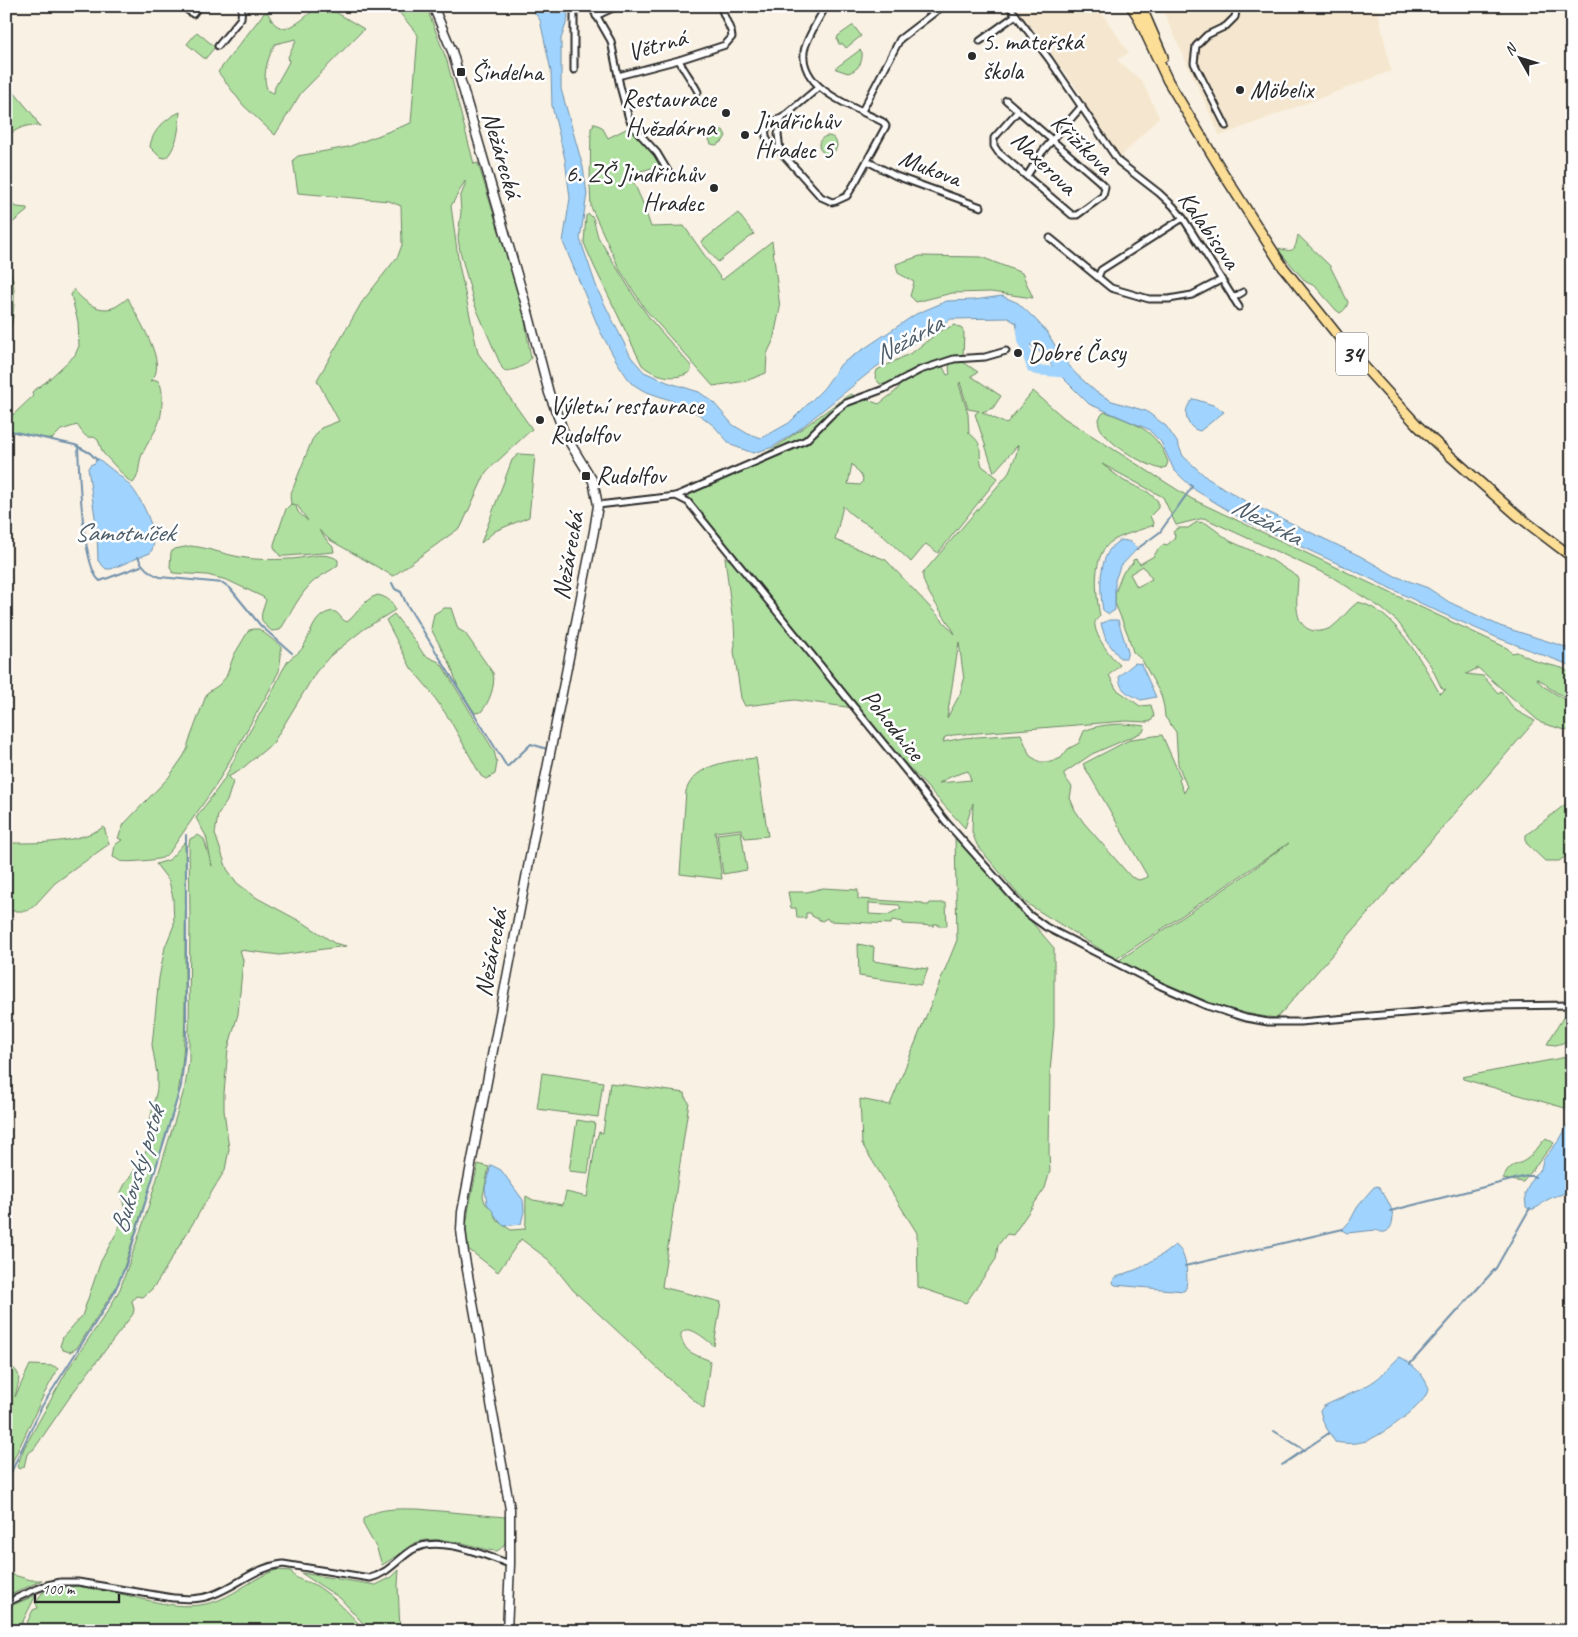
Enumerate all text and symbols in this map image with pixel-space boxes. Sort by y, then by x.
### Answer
street label: Větrná [624,21,692,69]
place label: 5. mateřská škola [982,26,1085,87]
north arrow [1496,32,1546,82]
text: N [1501,40,1521,59]
marker: 5. mateřská škola [966,50,978,62]
place label: Šindelna [471,56,546,88]
marker: Šindelna [455,66,467,78]
place label: Möbelix [1250,74,1316,106]
place label: Restaurace Hvězdárna [622,83,718,144]
marker: Möbelix [1234,84,1246,96]
place label: Jindřichův Hradec 5 [754,105,843,166]
street label: Křižíkova [1044,106,1122,183]
marker: Restaurace Hvězdárna [720,107,732,119]
street label: Nežárecká [474,108,530,204]
street label: Naxerova [1004,124,1085,204]
marker: Jindřichův Hradec 5 [739,129,751,141]
street label: Mukova [895,142,968,195]
place label: 6. ZŠ Jindřichův Hradec [565,158,707,219]
marker: 6. ZŠ Jindřichův Hradec [708,182,720,194]
street label: Kalabisova [1171,185,1248,277]
water label: Nežárka [868,305,951,371]
road number: 34 [1336,332,1368,376]
place label: Dobré Časy [1028,337,1127,369]
marker: Dobré Časy [1012,347,1024,359]
place label: Výletní restaurace Rudolfov [550,390,705,451]
marker: Výletní restaurace Rudolfov [534,414,546,426]
place label: Rudolfov [596,460,668,492]
marker: Rudolfov [580,470,592,482]
water label: Nežárka [1227,489,1310,554]
street label: Nežárecká [545,508,592,602]
water label: Samotníček [74,516,178,549]
street label: Pohodnice [854,683,933,769]
street label: Nežárecká [467,905,516,999]
water label: Bukovský potok [102,1098,173,1237]
scale bar [35,1572,119,1604]
text: 100 m [42,1580,76,1599]

